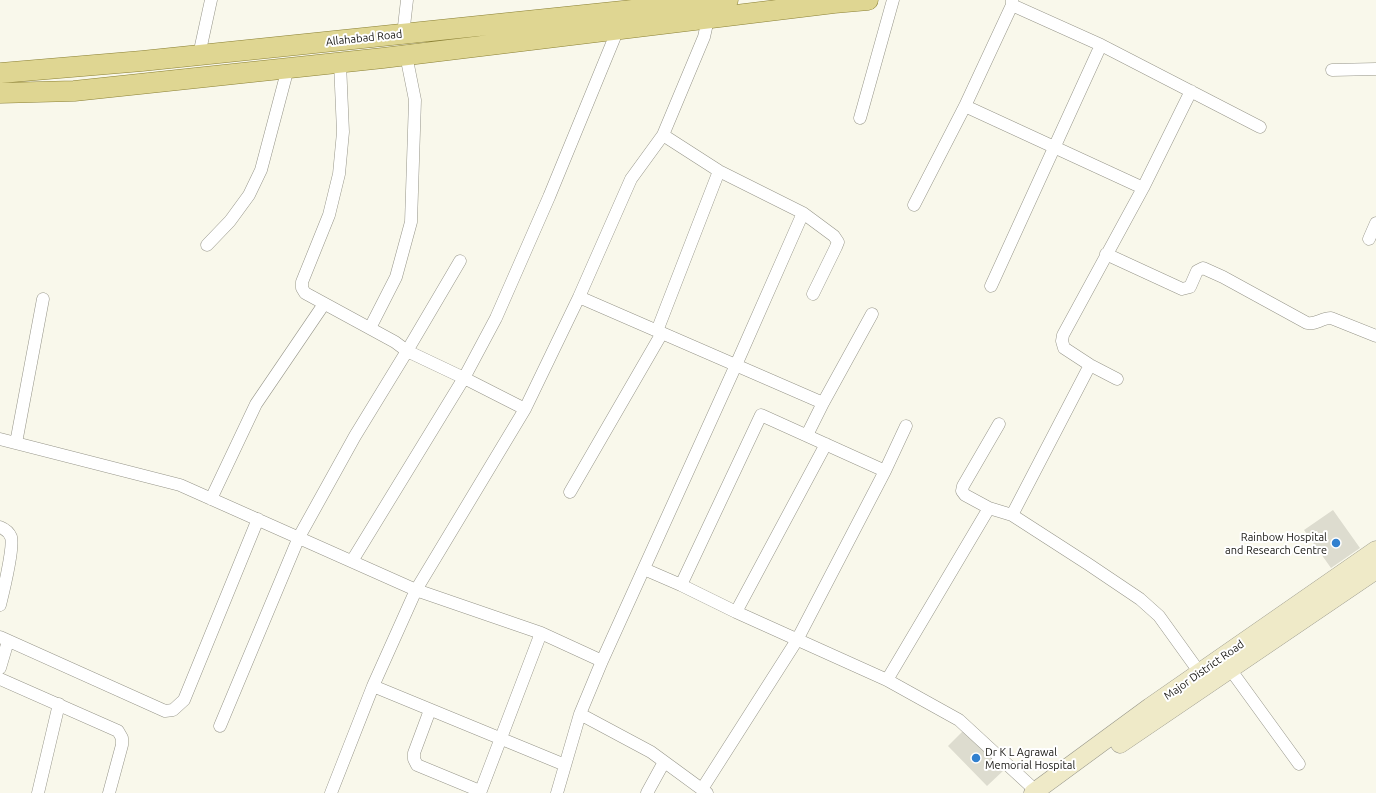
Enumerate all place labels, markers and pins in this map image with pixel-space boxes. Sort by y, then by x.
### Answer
place label: Rainbow Hospital and Research Centre [1225,530,1327,556]
marker: Rainbow Hospital and Research Centre [1330,537,1342,549]
place label: Dr K L Agrawal Memorial Hospital [985,745,1075,771]
marker: Dr K L Agrawal Memorial Hospital [970,752,982,764]

